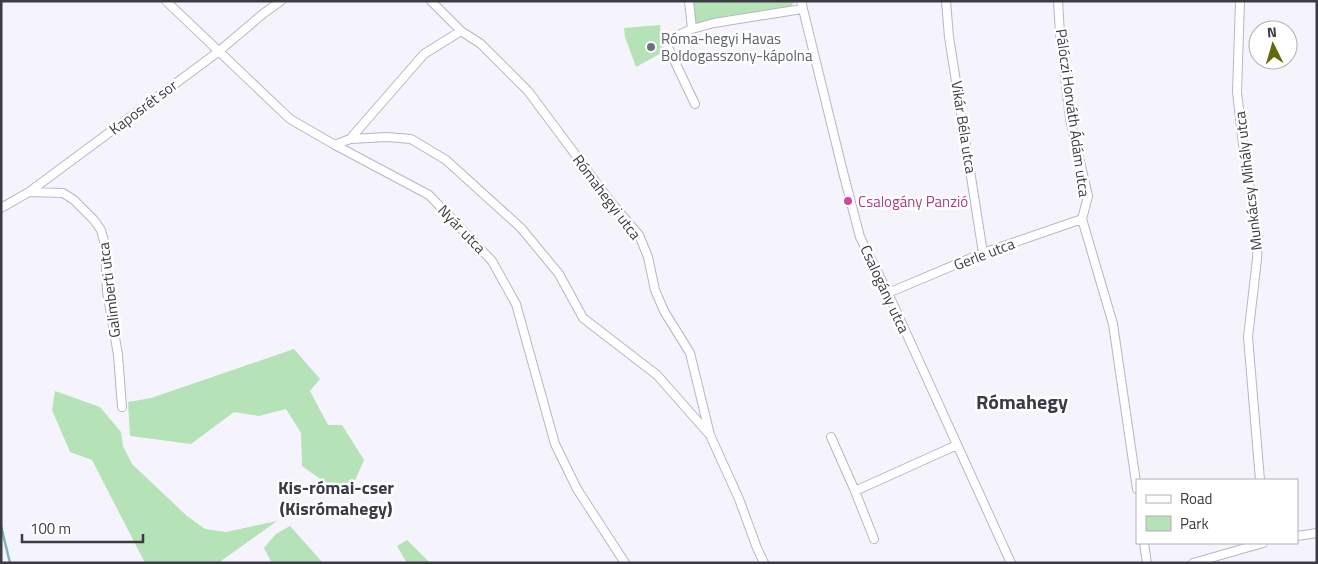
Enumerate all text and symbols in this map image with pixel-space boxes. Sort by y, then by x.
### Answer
north arrow [1248,20,1298,70]
text: N [1266,21,1278,42]
place label: Róma-hegyi Havas Boldogasszony-kápolna [661,27,813,67]
street label: Pálóczi Horváth Ádám utca [1050,27,1096,199]
marker: Róma-hegyi Havas Boldogasszony-kápolna [645,41,657,53]
street label: Kaposrét sor [104,74,182,140]
street label: Vikár Béla utca [945,79,983,175]
street label: Munkácsy Mihály utca [1228,110,1268,252]
street label: Rómahegyi utca [567,150,647,245]
place label: Csalogány Panzió [858,190,968,213]
marker: Csalogány Panzió [842,195,854,207]
street label: Nyár utca [433,199,492,259]
street label: Gerle utca [950,232,1018,276]
street label: Galimberti utca [92,241,126,339]
street label: Csalogány utca [854,241,916,337]
district label: Rómahegy [976,386,1068,417]
district label: Kis-római-cser (Kisrómahegy) [278,474,394,522]
legend [1136,479,1298,544]
text: Road [1180,487,1212,510]
scale bar [22,512,144,544]
text: Park [1180,512,1209,535]
text: 100 m [30,517,71,540]

